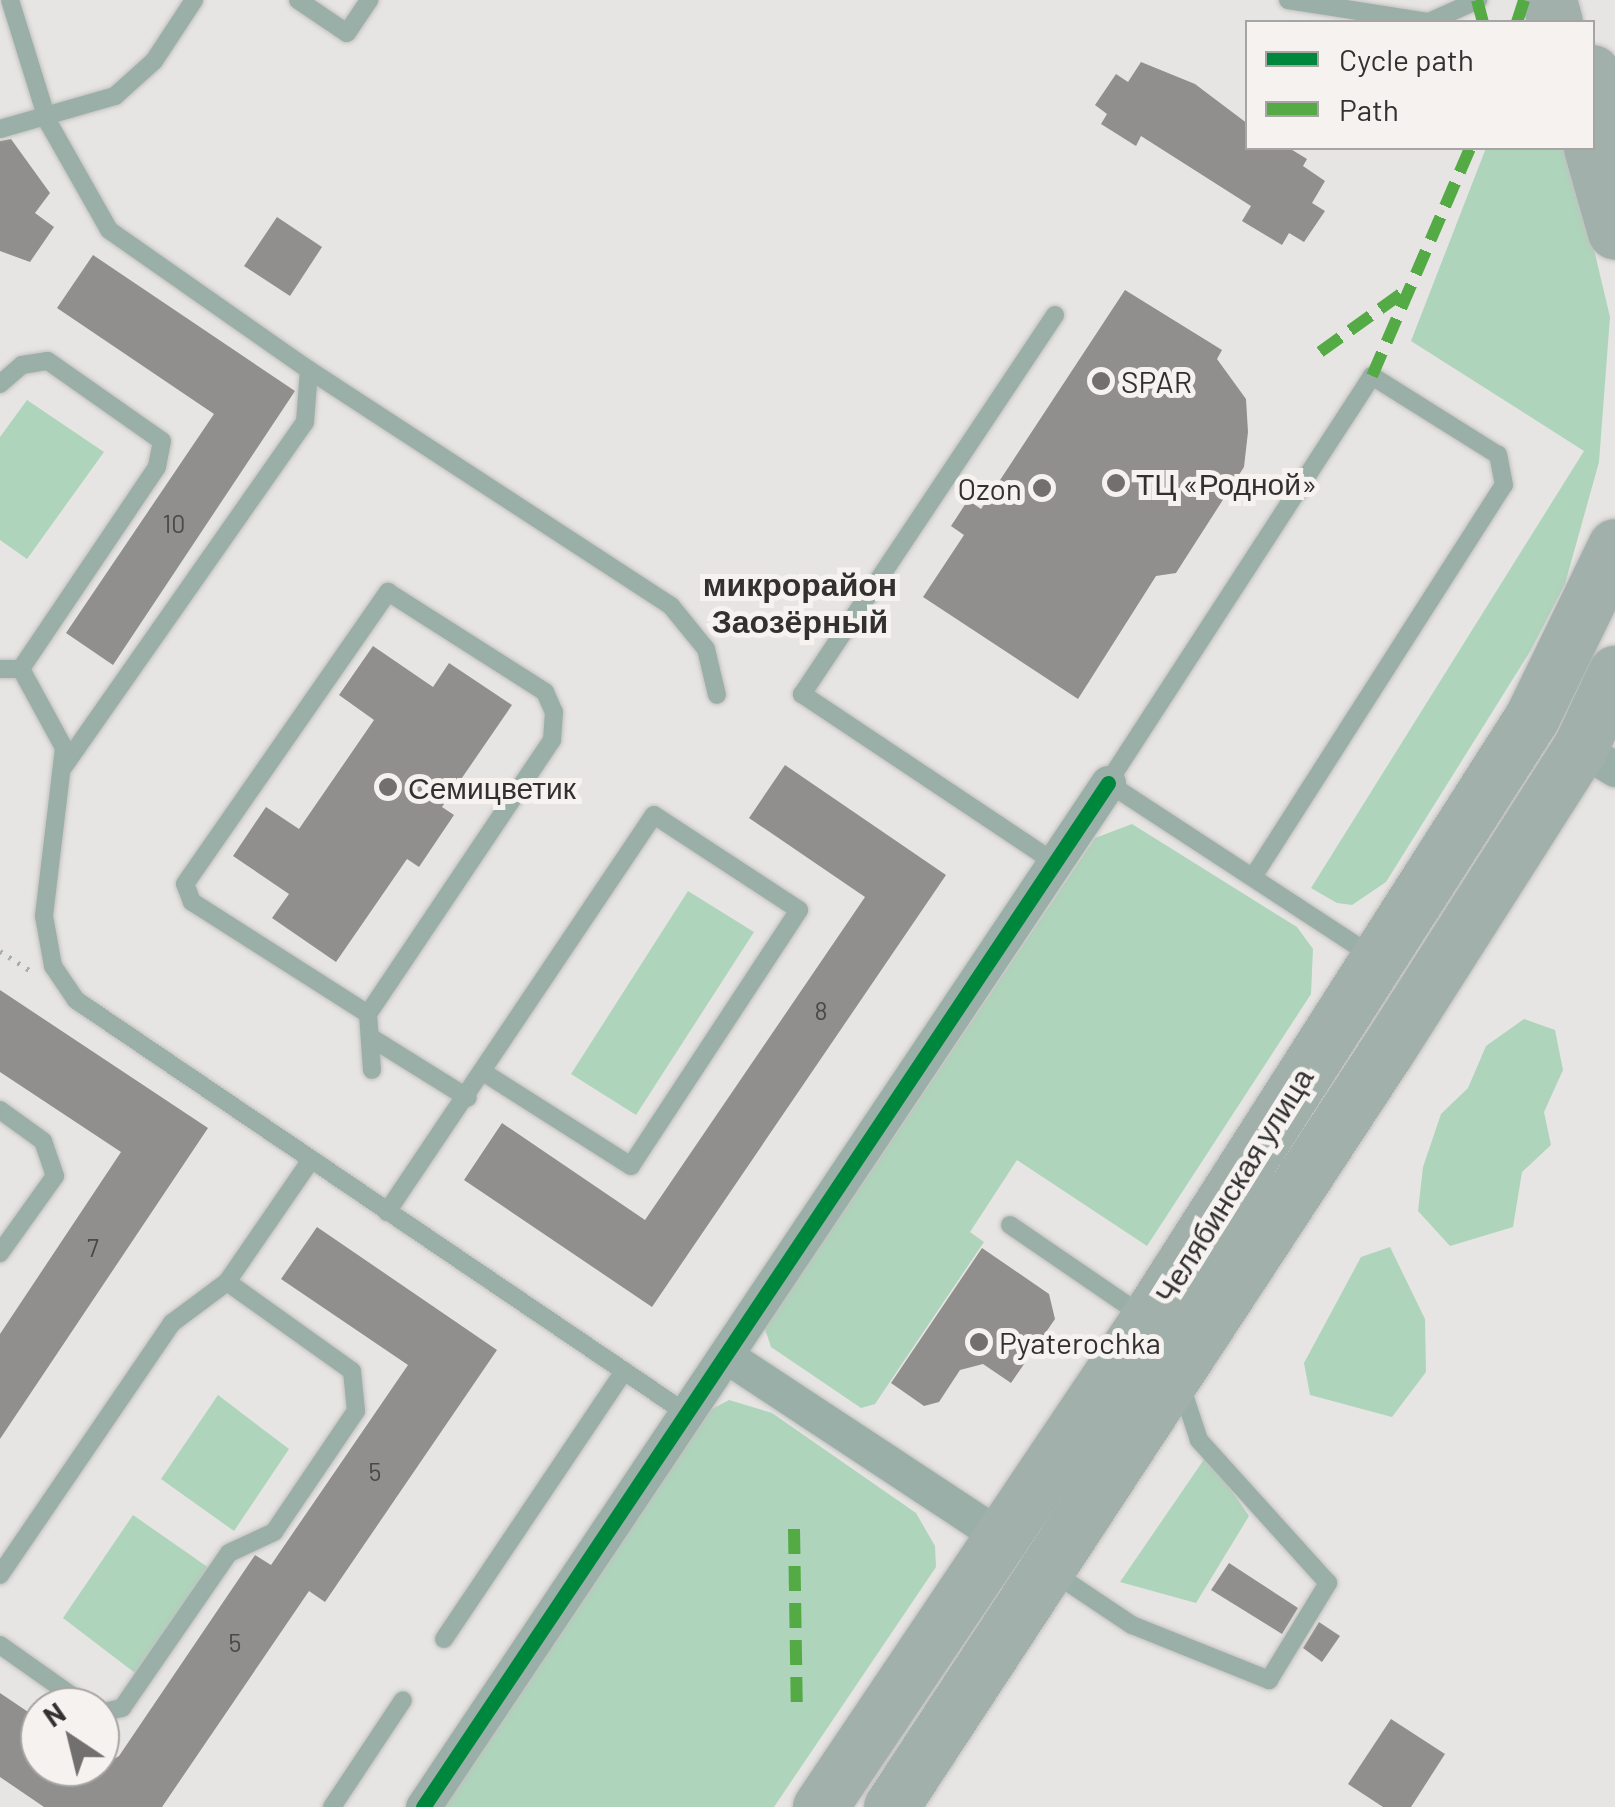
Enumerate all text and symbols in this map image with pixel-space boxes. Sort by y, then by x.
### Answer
legend [1245,20,1595,150]
text: Cycle path [1339,41,1474,77]
text: Path [1339,91,1399,127]
place label: SPAR [1121,363,1192,399]
marker: SPAR [1090,370,1112,392]
place label: ТЦ «Родной» [1136,465,1317,501]
place label: Ozon [957,470,1022,506]
marker: ТЦ «Родной» [1105,472,1127,494]
marker: Ozon [1031,477,1053,499]
house number: 10 [163,508,185,538]
district label: микрорайон Заозёрный [703,565,897,640]
place label: Семицветик [408,769,576,805]
marker: Семицветик [377,776,399,798]
house number: 8 [814,995,828,1025]
street label: Челябинская улица [1146,1061,1320,1309]
house number: 7 [87,1232,99,1262]
place label: Pyaterochka [999,1324,1161,1360]
marker: Pyaterochka [968,1331,990,1353]
house number: 5 [369,1456,381,1486]
house number: 5 [229,1627,241,1657]
north arrow [20,1687,120,1787]
text: N [37,1695,71,1733]

